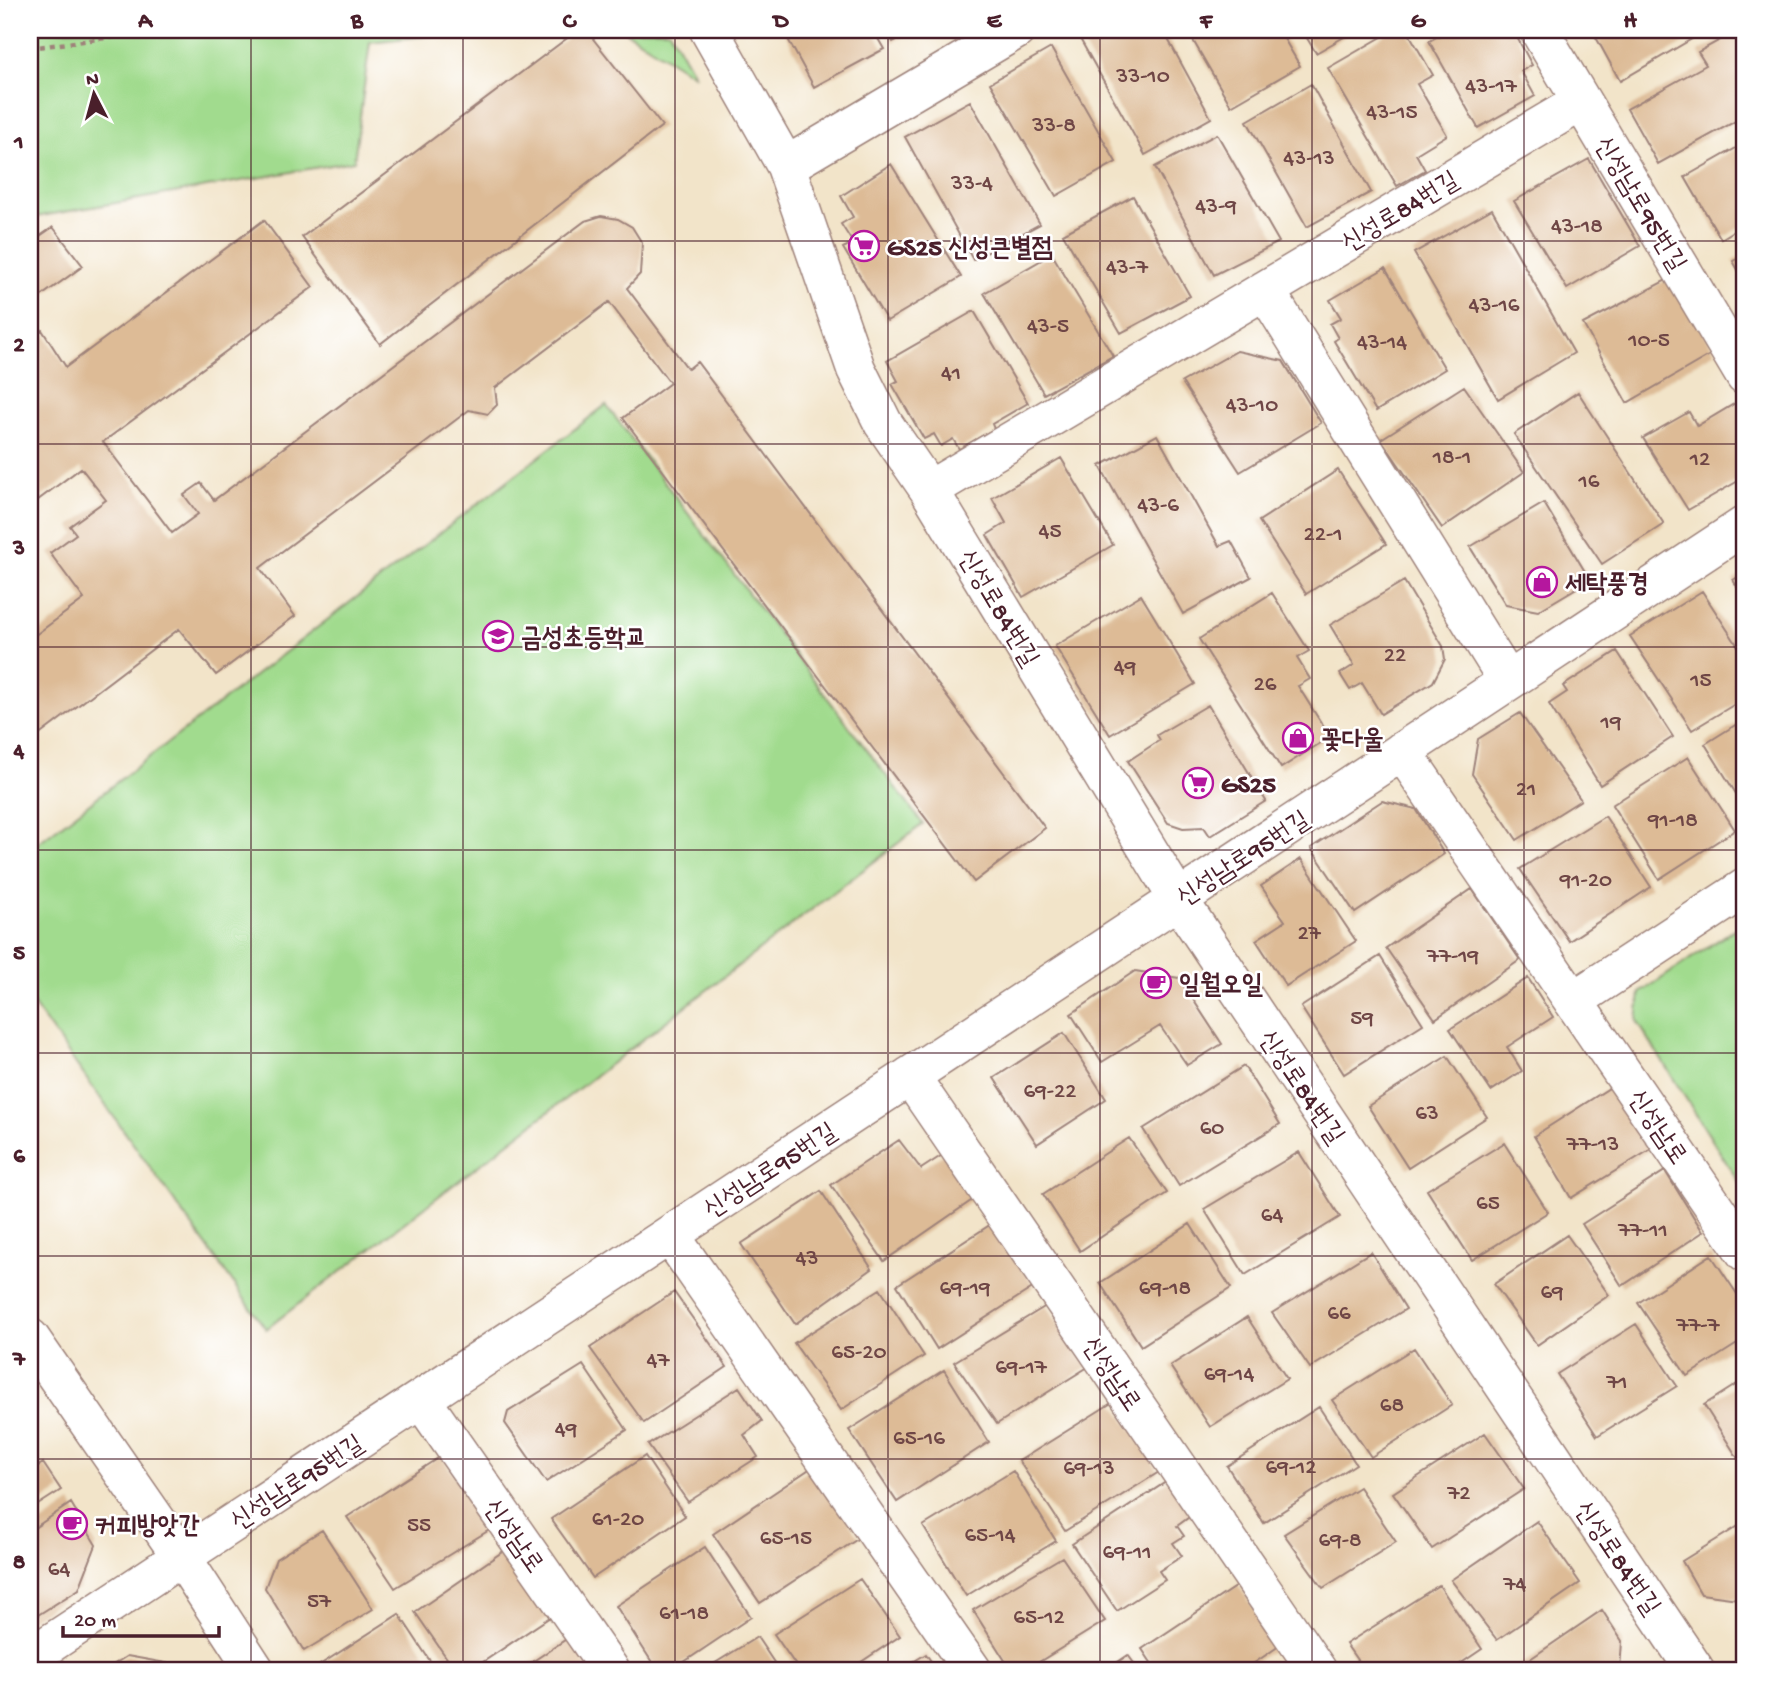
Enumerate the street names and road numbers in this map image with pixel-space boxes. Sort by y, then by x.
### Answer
street label: 신성남로95번길 [1586,132,1691,279]
street label: 신성로84번길 [1337,167,1466,261]
street label: 신성로84번길 [949,545,1043,674]
street label: 신성남로95번길 [1172,806,1317,915]
street label: 신성로84번길 [1250,1025,1349,1152]
street label: 신성남로 [1619,1085,1692,1172]
street label: 신성남로95번길 [699,1118,844,1227]
street label: 신성남로 [1073,1332,1146,1419]
street label: 신성남로95번길 [226,1430,371,1539]
street label: 신성남로 [475,1494,548,1581]
street label: 신성로84번길 [1566,1496,1665,1623]

